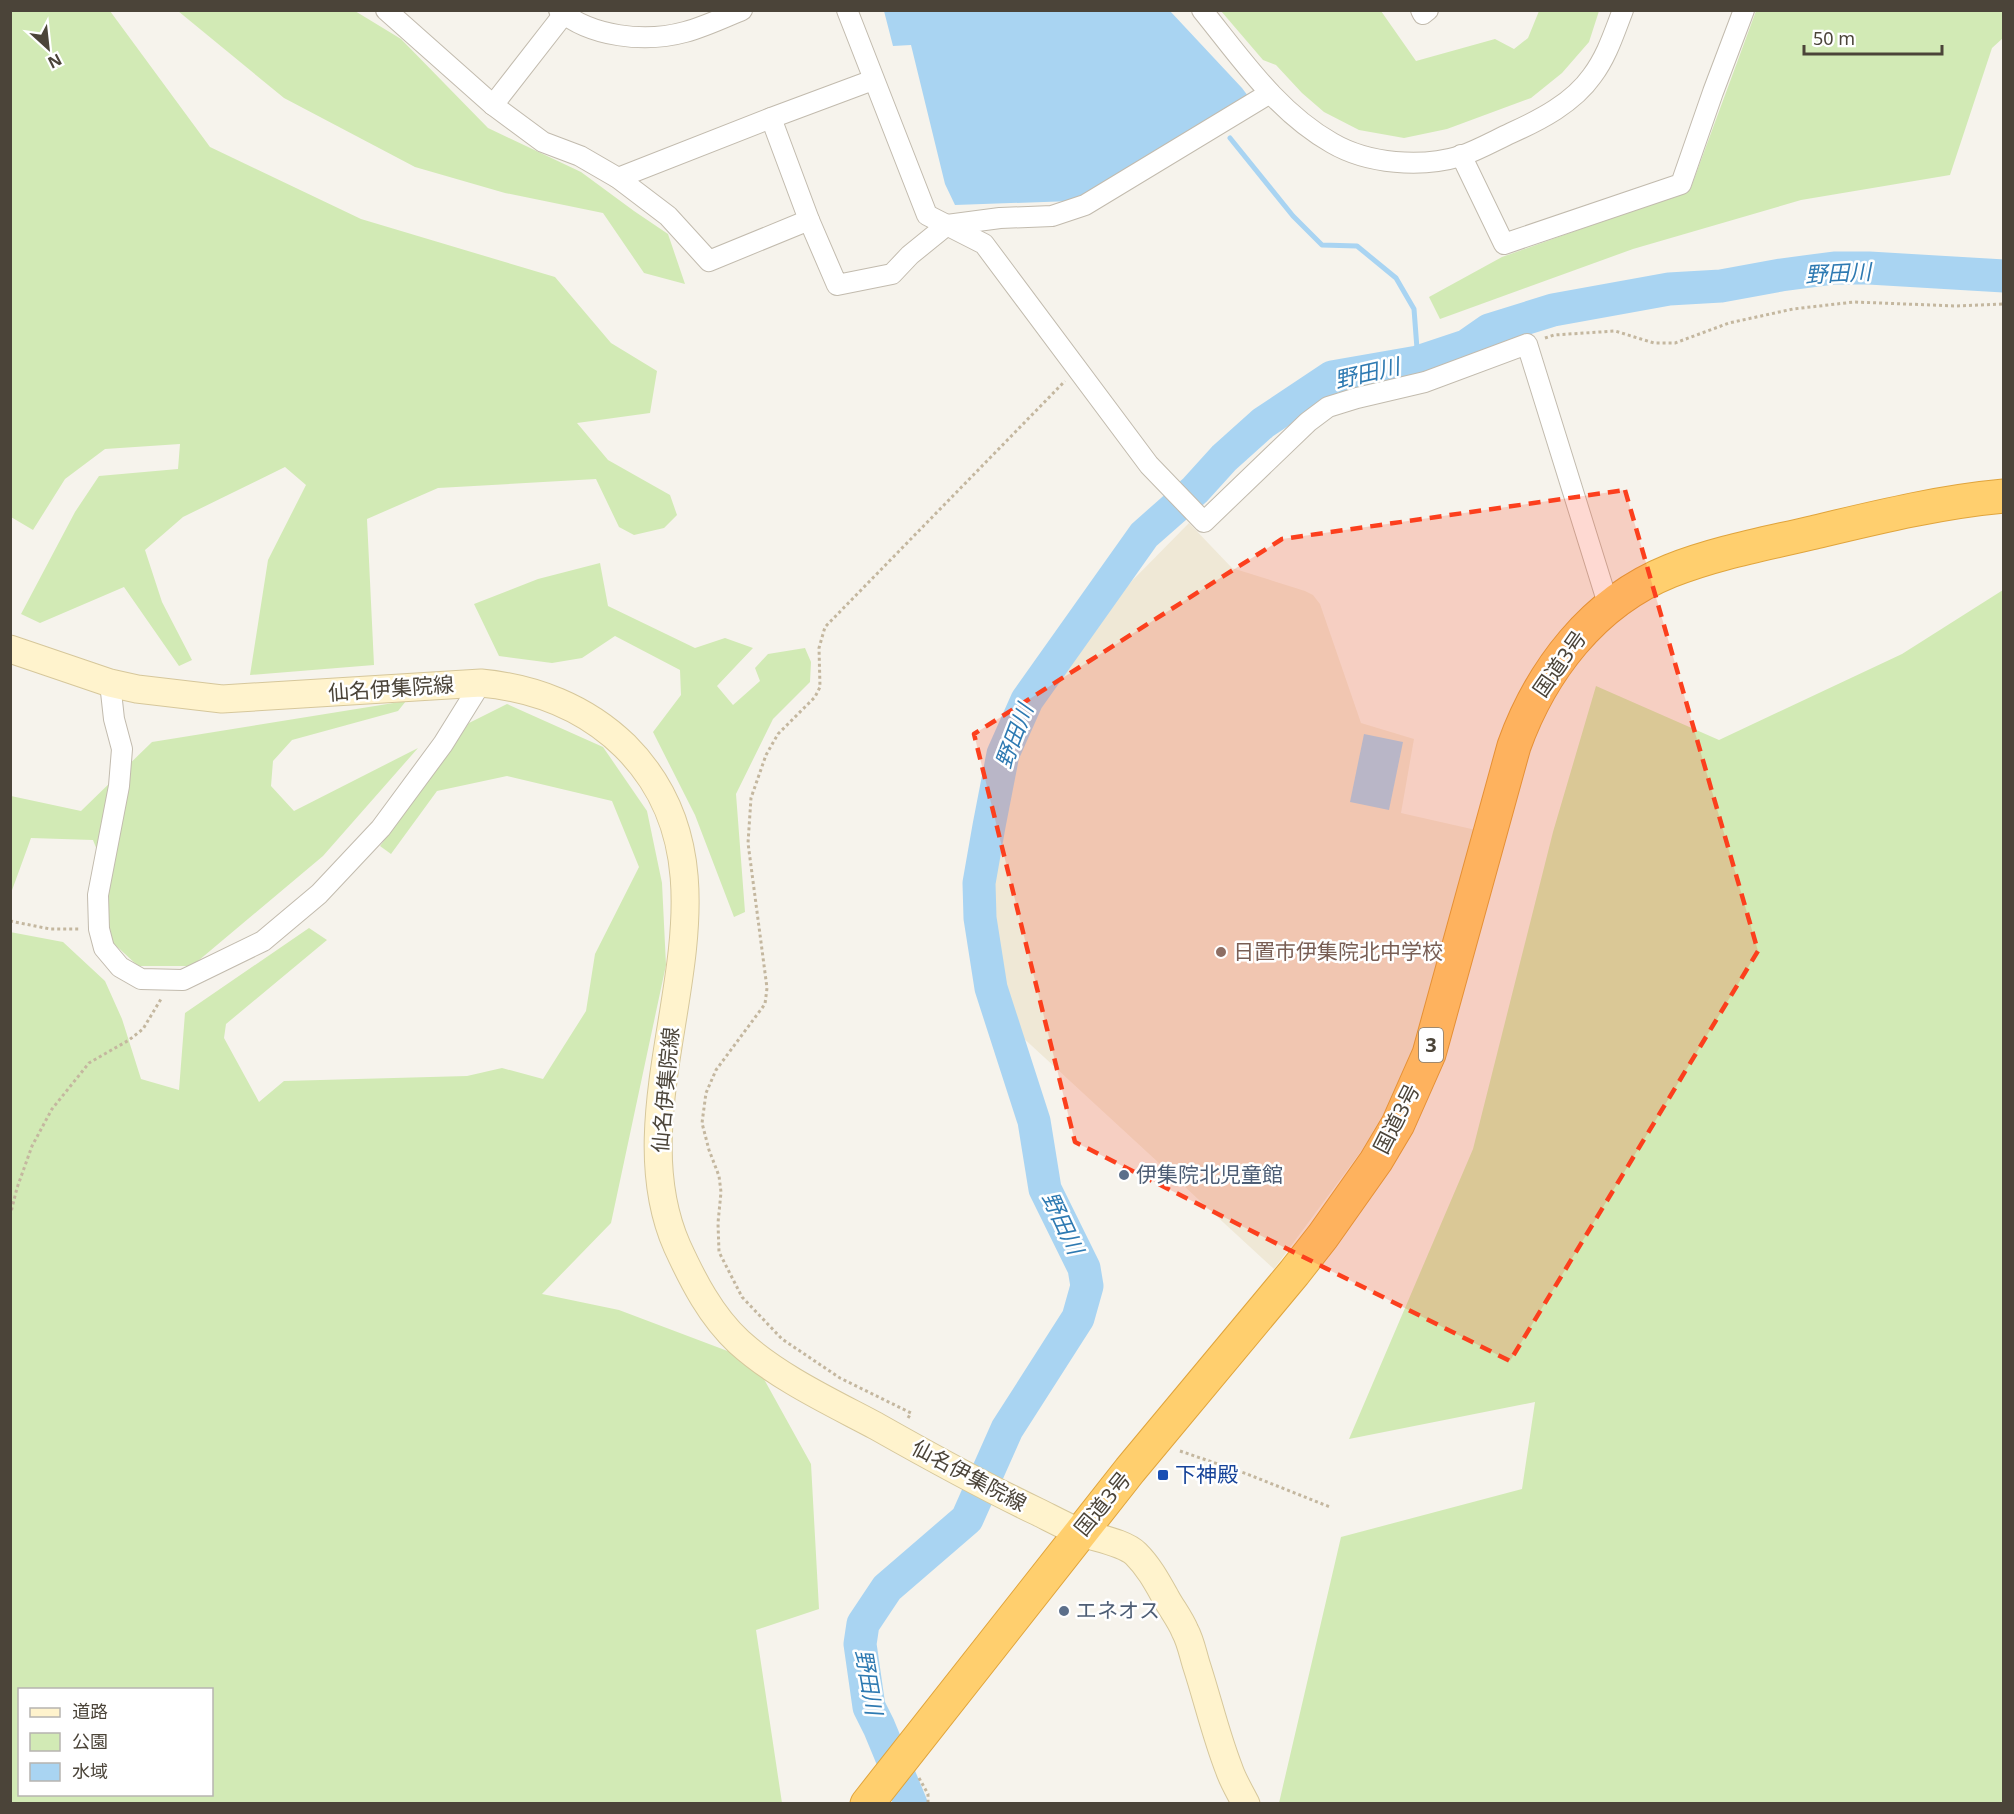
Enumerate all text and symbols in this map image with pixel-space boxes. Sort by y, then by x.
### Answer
north arrow [18,18,78,78]
scale bar [1804,18,1942,56]
text: 50 m [1813,26,1855,50]
text: N [44,49,66,74]
water label: 野田川 [1804,255,1874,289]
water label: 野田川 [1331,350,1404,394]
street label: 国道3号 [1526,625,1592,702]
street label: 仙名伊集院線 [327,670,455,706]
water label: 野田川 [987,698,1040,772]
place label: 日置市伊集院北中学校 [1233,937,1443,965]
marker: 日置市伊集院北中学校 [1214,945,1228,959]
street label: 仙名伊集院線 [646,1026,684,1154]
road number: 3 [1419,1028,1443,1062]
street label: 国道3号 [1367,1079,1426,1158]
place label: 伊集院北児童館 [1136,1160,1283,1188]
marker: 伊集院北児童館 [1117,1168,1131,1182]
water label: 野田川 [1036,1186,1092,1261]
street label: 仙名伊集院線 [907,1433,1032,1517]
place label: 下神殿 [1175,1460,1238,1488]
street label: 国道3号 [1068,1465,1137,1541]
marker: 下神殿 [1156,1468,1170,1482]
place label: エネオス [1076,1596,1160,1624]
marker: エネオス [1057,1604,1071,1618]
water label: 野田川 [849,1647,891,1719]
legend [18,1688,213,1796]
text: 道路 [72,1699,108,1723]
text: 公園 [72,1729,108,1753]
text: 水域 [72,1759,108,1783]

